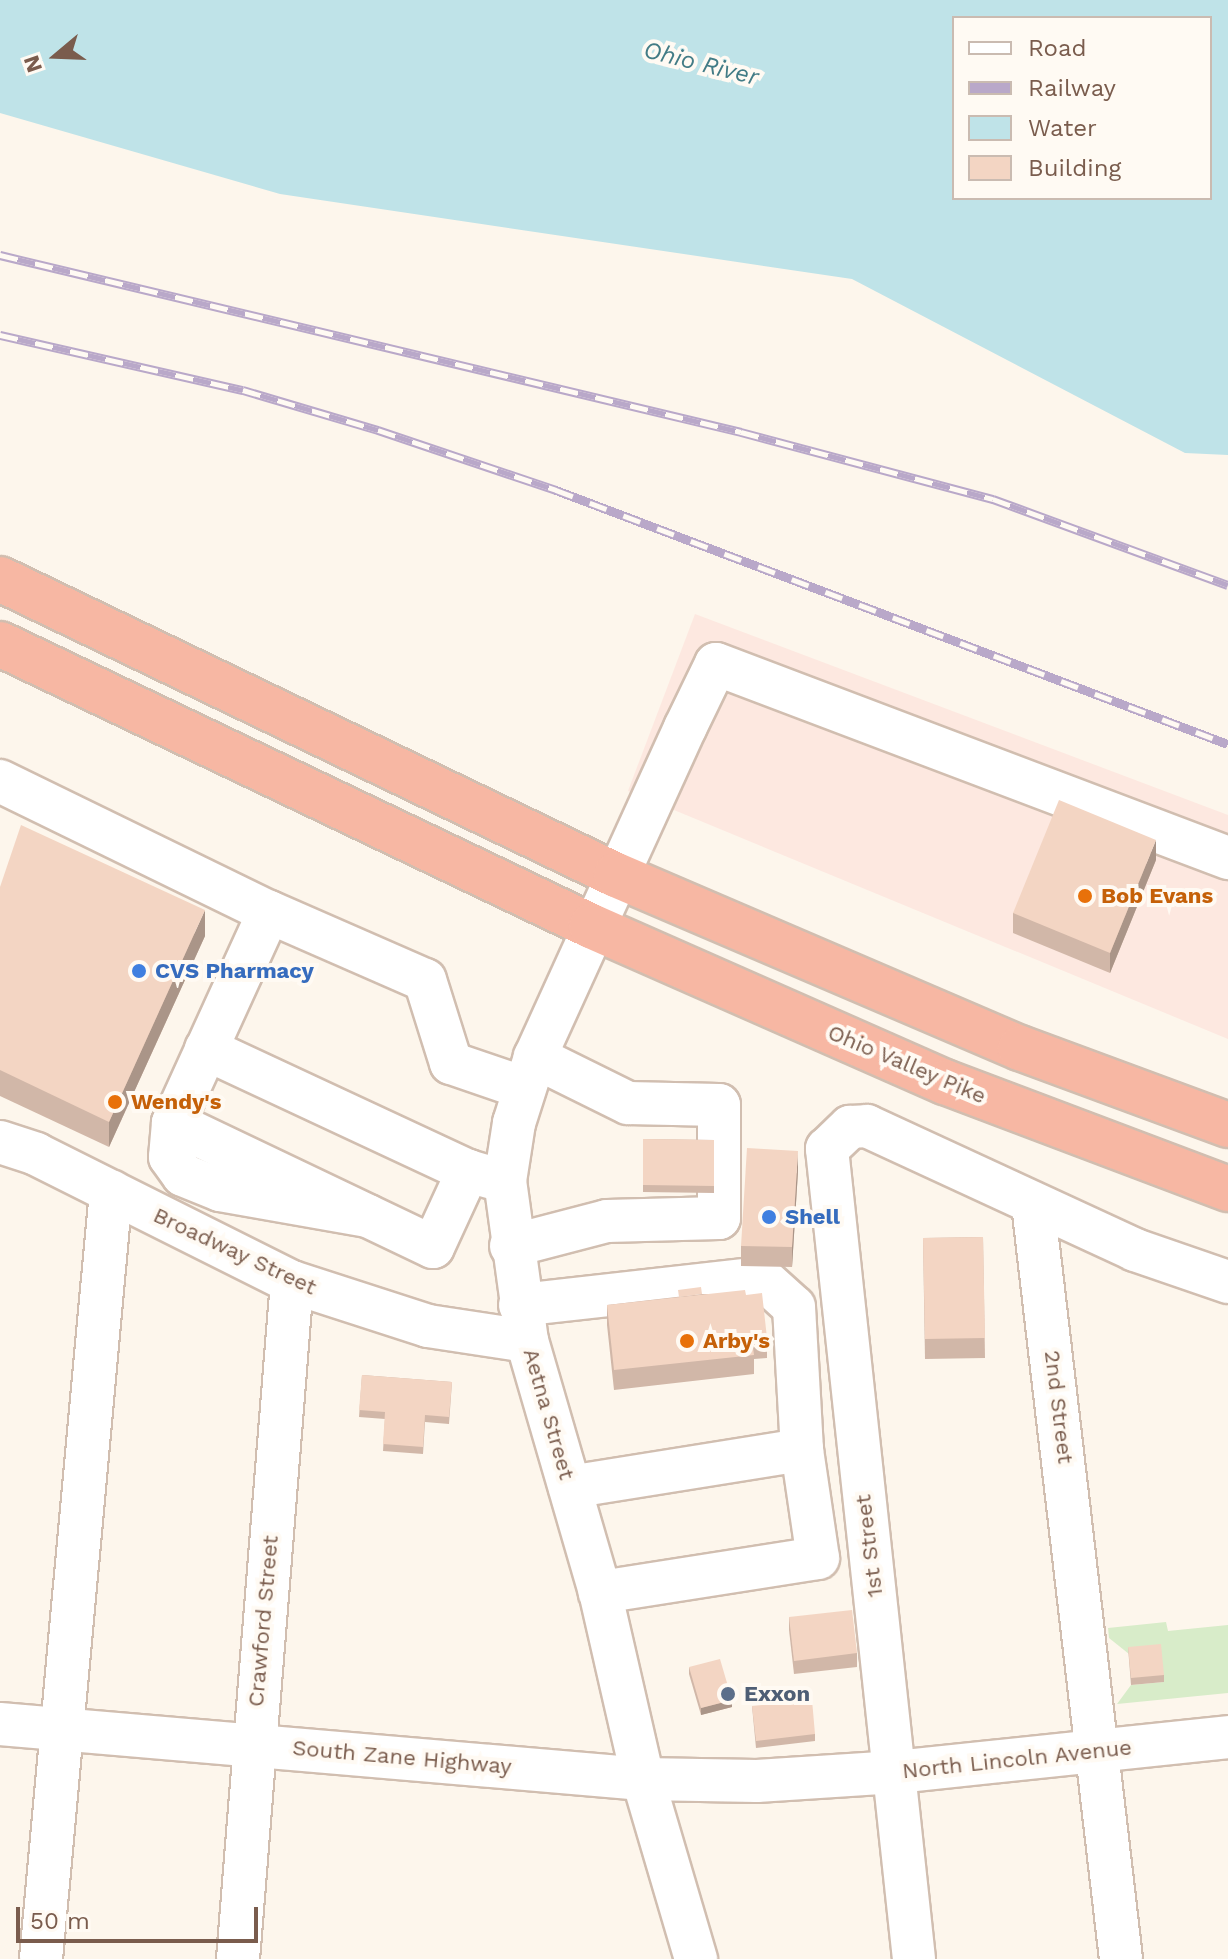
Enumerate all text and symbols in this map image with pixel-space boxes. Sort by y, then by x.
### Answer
north arrow [16,16,96,96]
legend [952,16,1212,200]
text: Road [1028,34,1087,62]
water label: Ohio River [641,36,761,92]
text: N [18,52,47,76]
text: Railway [1028,74,1116,102]
text: Water [1028,114,1097,142]
text: Building [1028,154,1121,182]
place label: Bob Evans [1101,883,1213,909]
marker: Bob Evans [1076,887,1094,905]
place label: CVS Pharmacy [155,958,314,984]
marker: CVS Pharmacy [130,962,148,980]
street label: Ohio Valley Pike [823,1019,991,1109]
place label: Wendy's [131,1089,221,1115]
marker: Wendy's [106,1093,124,1111]
street label: Broadway Street [149,1202,321,1300]
place label: Shell [785,1204,840,1230]
marker: Shell [760,1208,778,1226]
place label: Arby's [703,1328,770,1354]
marker: Arby's [678,1332,696,1350]
street label: Aetna Street [518,1345,580,1483]
street label: 2nd Street [1039,1349,1079,1465]
street label: 1st Street [850,1493,888,1599]
street label: Crawford Street [242,1534,284,1708]
place label: Exxon [744,1681,810,1707]
marker: Exxon [719,1685,737,1703]
street label: South Zane Highway [291,1734,513,1780]
street label: North Lincoln Avenue [900,1734,1134,1784]
scale bar [20,1891,262,1941]
text: 50 m [30,1907,90,1935]

